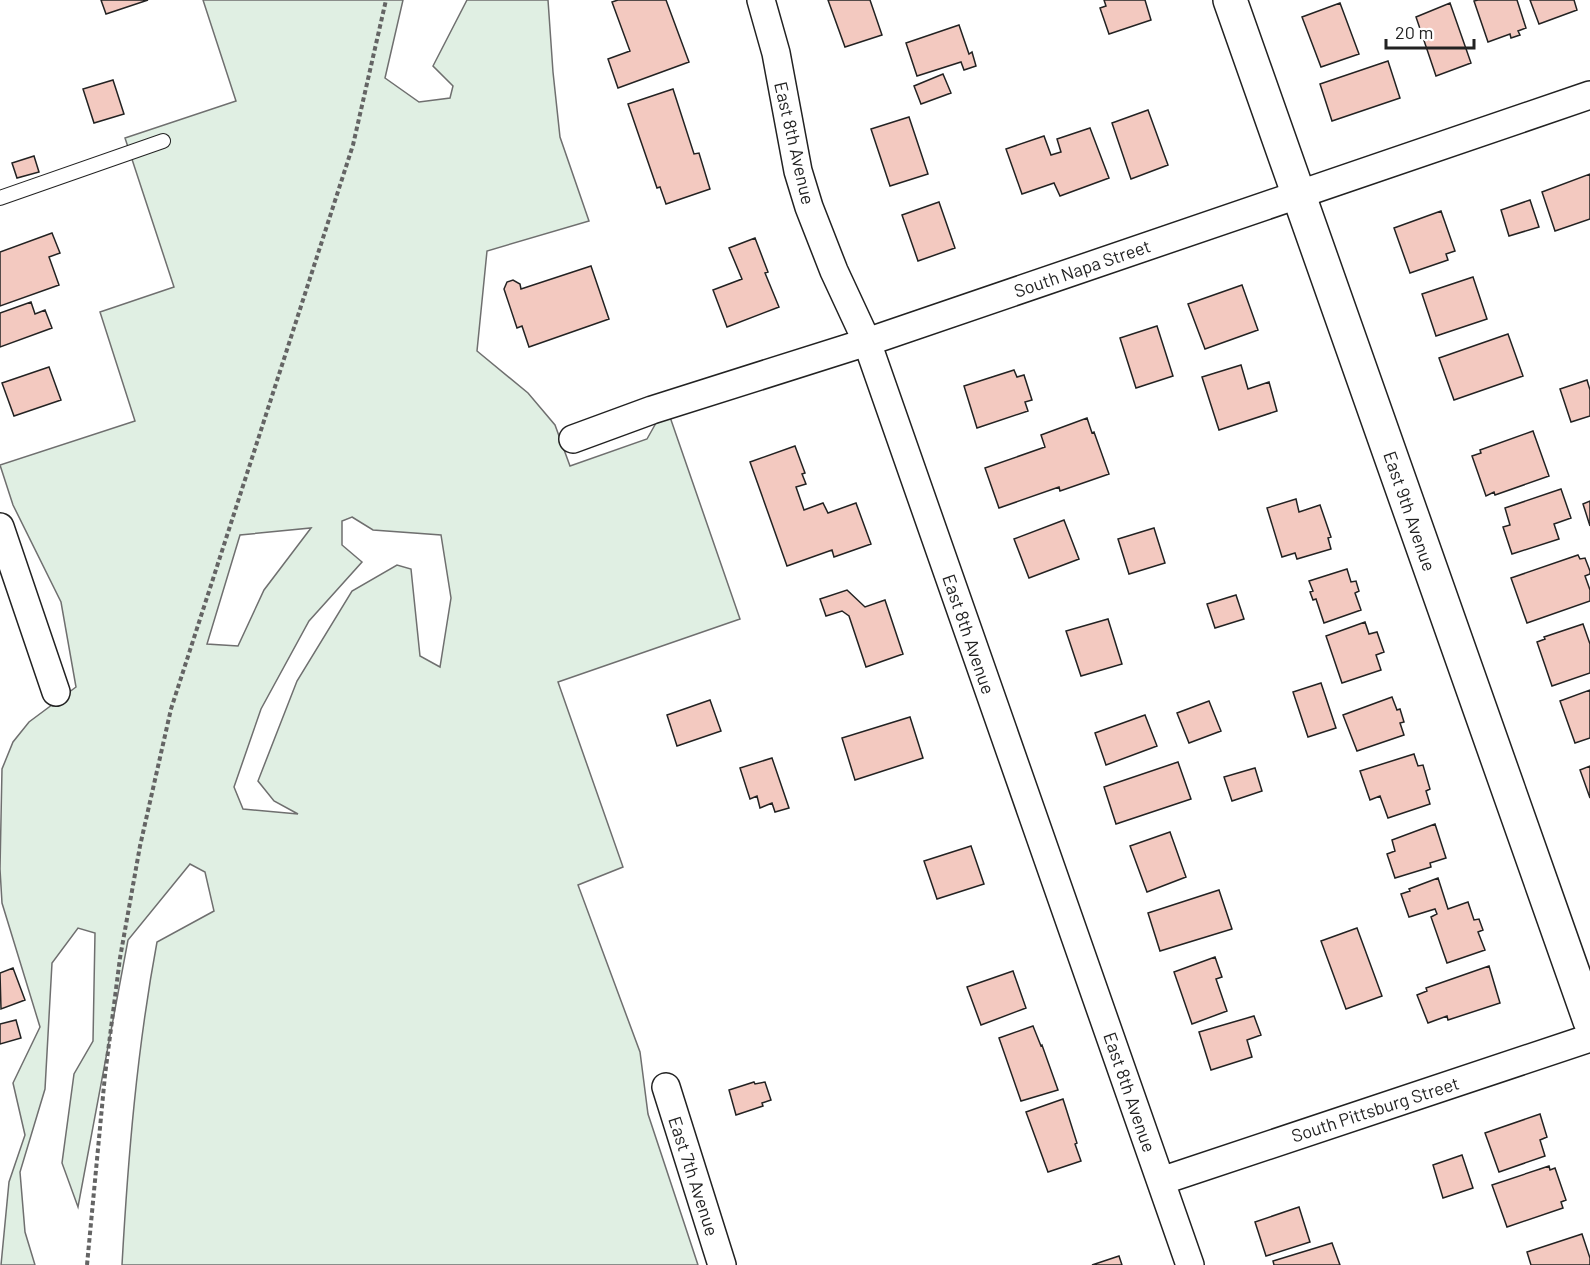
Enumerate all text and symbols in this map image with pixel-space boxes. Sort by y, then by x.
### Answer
scale bar [1386,12,1474,50]
text: 20 m [1395,21,1433,43]
street label: East 8th Avenue [770,79,820,207]
street label: South Napa Street [1011,234,1153,302]
street label: East 9th Avenue [1379,448,1441,574]
street label: East 8th Avenue [938,571,1000,697]
street label: East 8th Avenue [1099,1029,1161,1155]
street label: South Pittsburg Street [1288,1071,1462,1147]
street label: East 7th Avenue [664,1113,724,1239]

